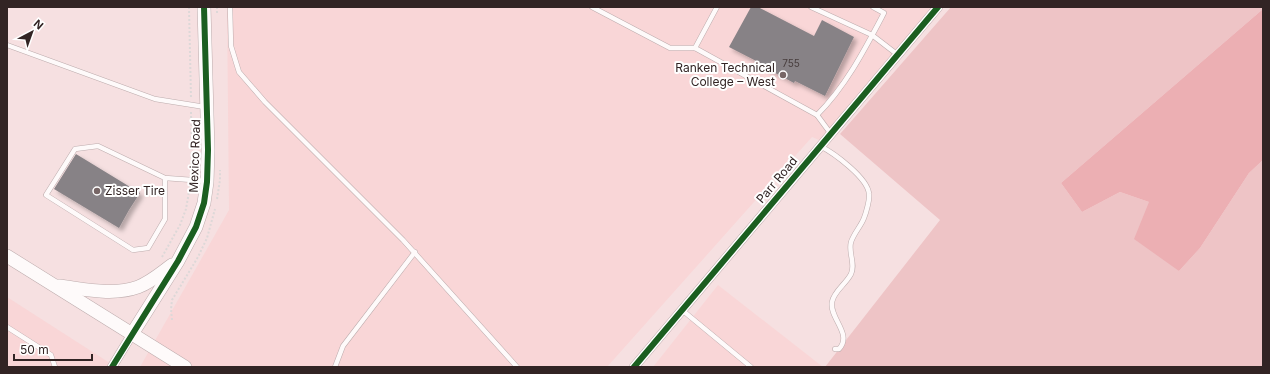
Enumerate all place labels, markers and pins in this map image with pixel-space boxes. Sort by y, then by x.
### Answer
place label: Ranken Technical College – West [675,60,775,89]
marker: Ranken Technical College – West [778,70,788,80]
place label: Zisser Tire [105,183,165,198]
marker: Zisser Tire [92,186,102,196]

